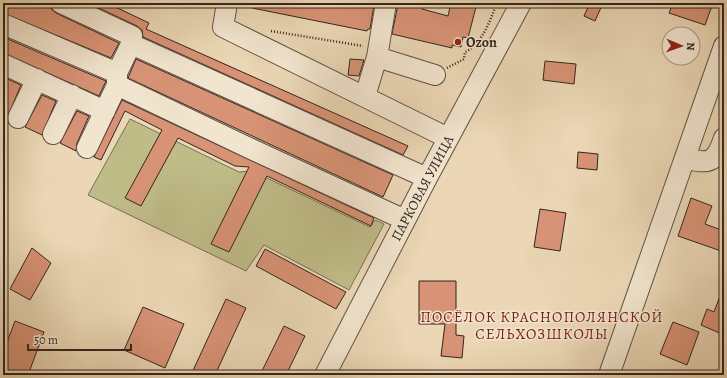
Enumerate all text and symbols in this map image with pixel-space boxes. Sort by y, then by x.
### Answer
north arrow [661,26,701,66]
place label: Ozon [466,33,497,52]
marker: Ozon [453,37,463,47]
text: N [683,42,698,51]
street label: ПАРКОВАЯ УЛИЦА [387,131,459,244]
district label: ПОСЁЛОК КРАСНОПОЛЯНСКОЙ СЕЛЬХОЗШКОЛЫ [420,307,664,344]
scale bar [28,326,131,352]
text: 50 m [34,332,58,348]

